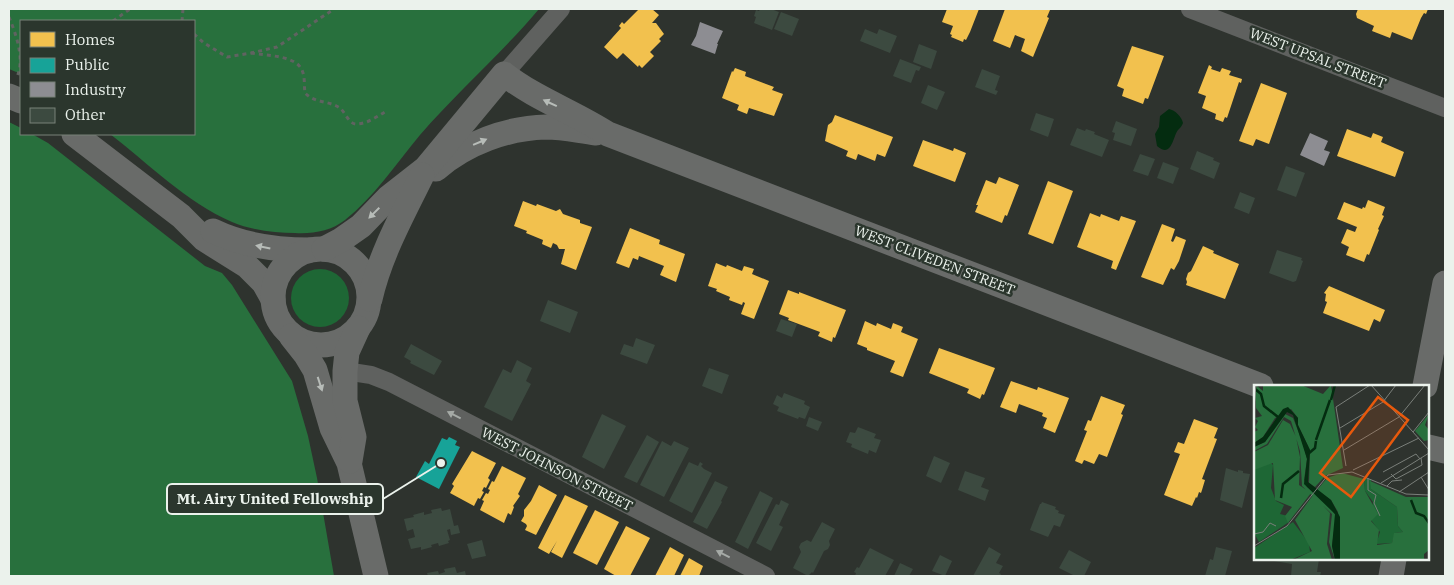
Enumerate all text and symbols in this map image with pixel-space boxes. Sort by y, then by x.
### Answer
legend [20,20,195,135]
street label: WEST UPSAL STREET [1247,24,1389,92]
text: Homes [65,30,115,49]
text: Public [65,55,110,74]
text: Industry [65,80,126,99]
one-way arrow [543,98,557,106]
text: Other [65,105,105,124]
one-way arrow [473,138,487,146]
one-way arrow [368,207,380,219]
street label: WEST CLIVEDEN STREET [852,221,1018,299]
one-way arrow [256,243,271,251]
one-way arrow [316,376,324,391]
inset map [1254,385,1429,560]
one-way arrow [447,411,461,419]
street label: WEST JOHNSON STREET [478,423,636,515]
callout: Mt. Airy United Fellowship [167,484,383,514]
text: Mt. Airy United Fellowship [177,489,373,508]
one-way arrow [715,550,730,558]

